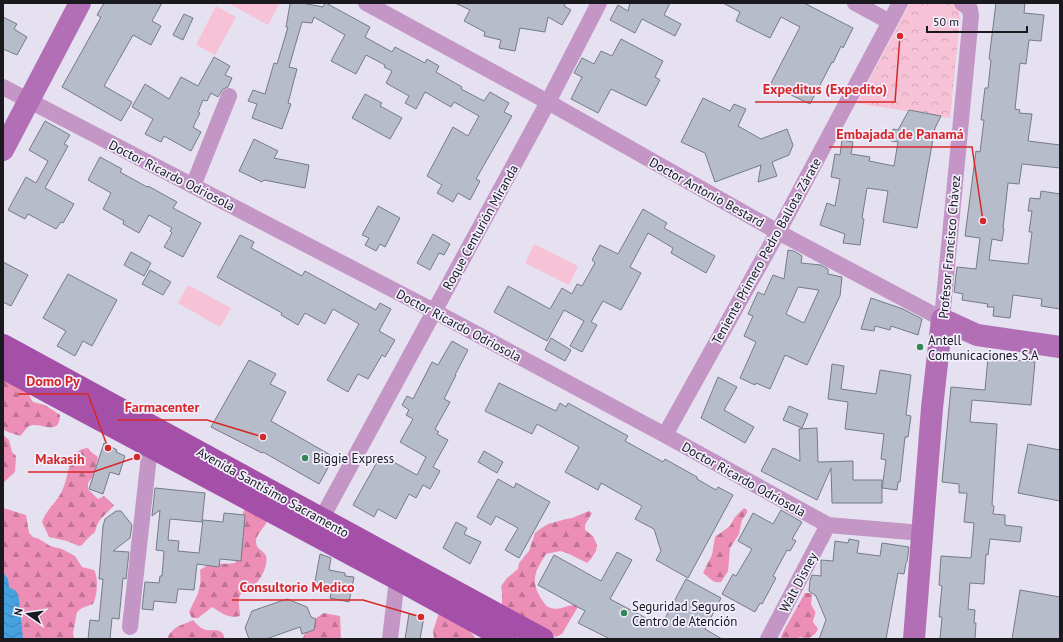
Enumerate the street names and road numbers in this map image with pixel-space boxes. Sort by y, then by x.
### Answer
street label: Doctor Ricardo Odriosola [106,136,238,215]
street label: Doctor Antonio Bestard [646,154,767,231]
street label: Teniente Primero Pedro Ballota Zárate [708,155,825,348]
street label: Roque Centurión Miranda [439,162,522,293]
street label: Profesor Francisco Chávez [935,174,964,319]
street label: Doctor Ricardo Odriosola [393,285,524,366]
street label: Doctor Ricardo Odriosola [679,438,809,521]
street label: Avenida Santísimo Sacramento [194,443,352,541]
street label: Walt Disney [776,549,821,615]

